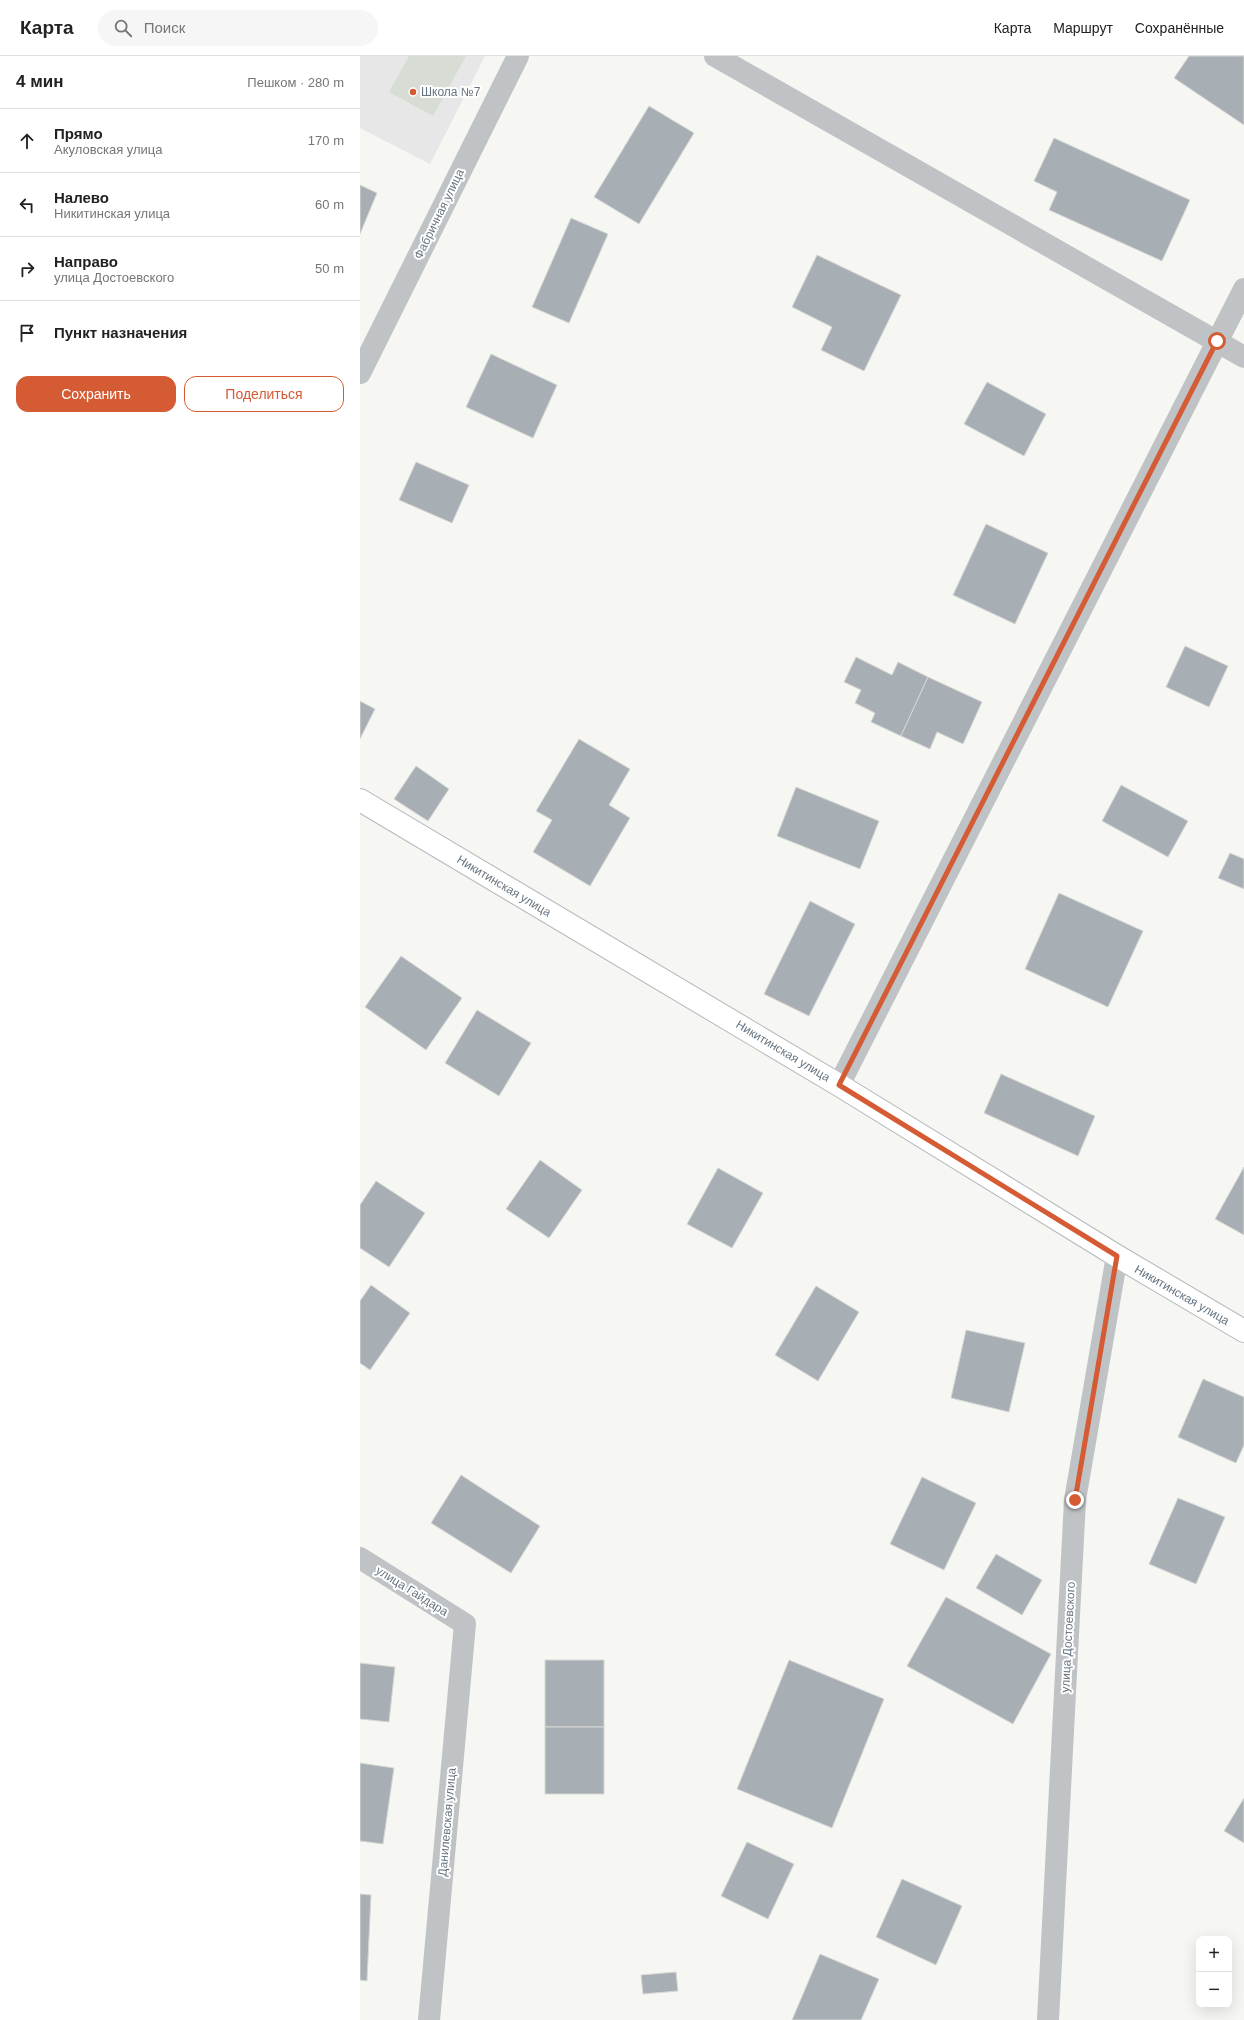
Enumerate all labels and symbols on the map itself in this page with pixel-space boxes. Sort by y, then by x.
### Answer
place label: Школа №7 [421,85,481,99]
marker: Школа №7 [408,87,418,97]
street label: Фабричная улица [411,166,467,261]
route start [1208,332,1226,350]
street label: Никитинская улица [454,852,554,920]
street label: Никитинская улица [733,1017,833,1085]
street label: Никитинская улица [1132,1262,1232,1328]
route end [1066,1491,1084,1509]
street label: улица Гайдара [373,1563,451,1619]
street label: улица Достоевского [1058,1581,1078,1693]
street label: Данилевская улица [435,1767,459,1877]

